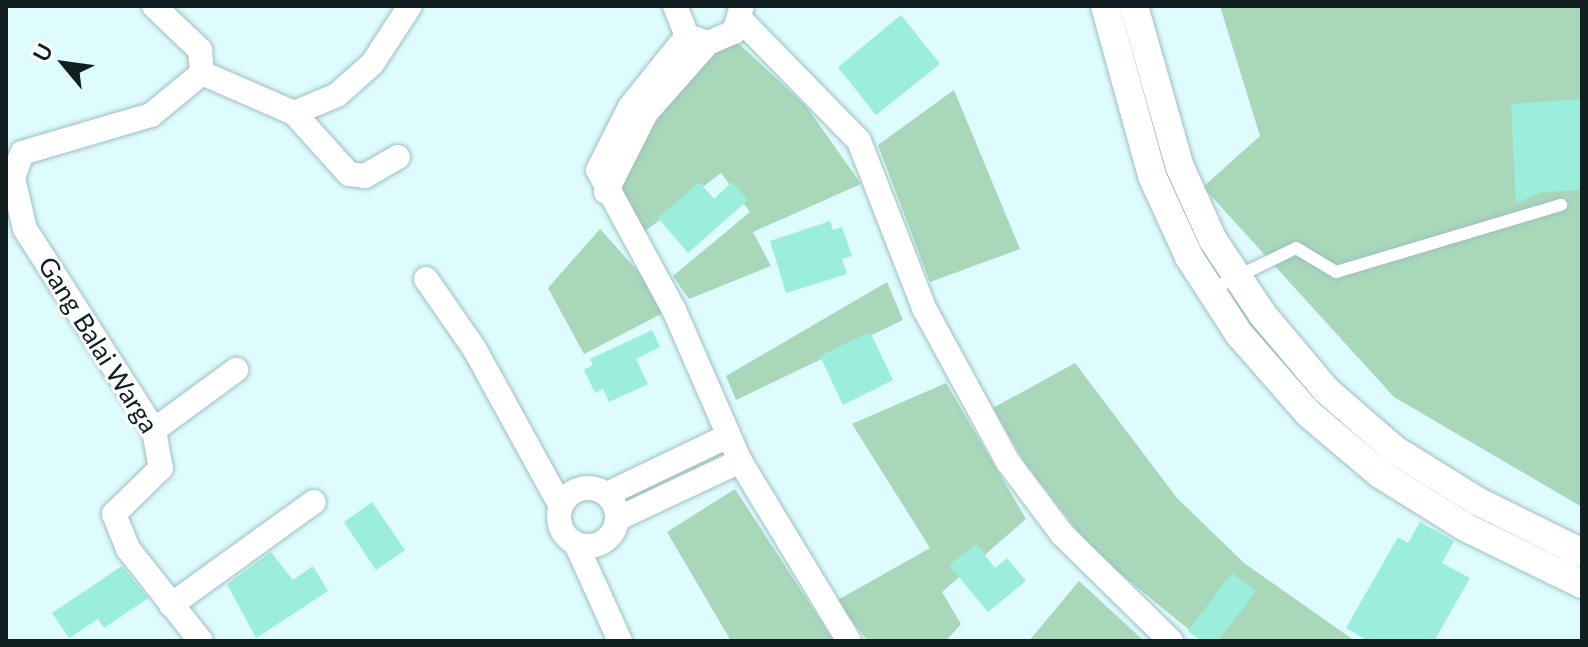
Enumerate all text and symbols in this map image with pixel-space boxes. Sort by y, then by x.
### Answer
north arrow [24,24,104,104]
text: U [27,38,58,66]
street label: Gang Balai Warga [31,251,165,439]

